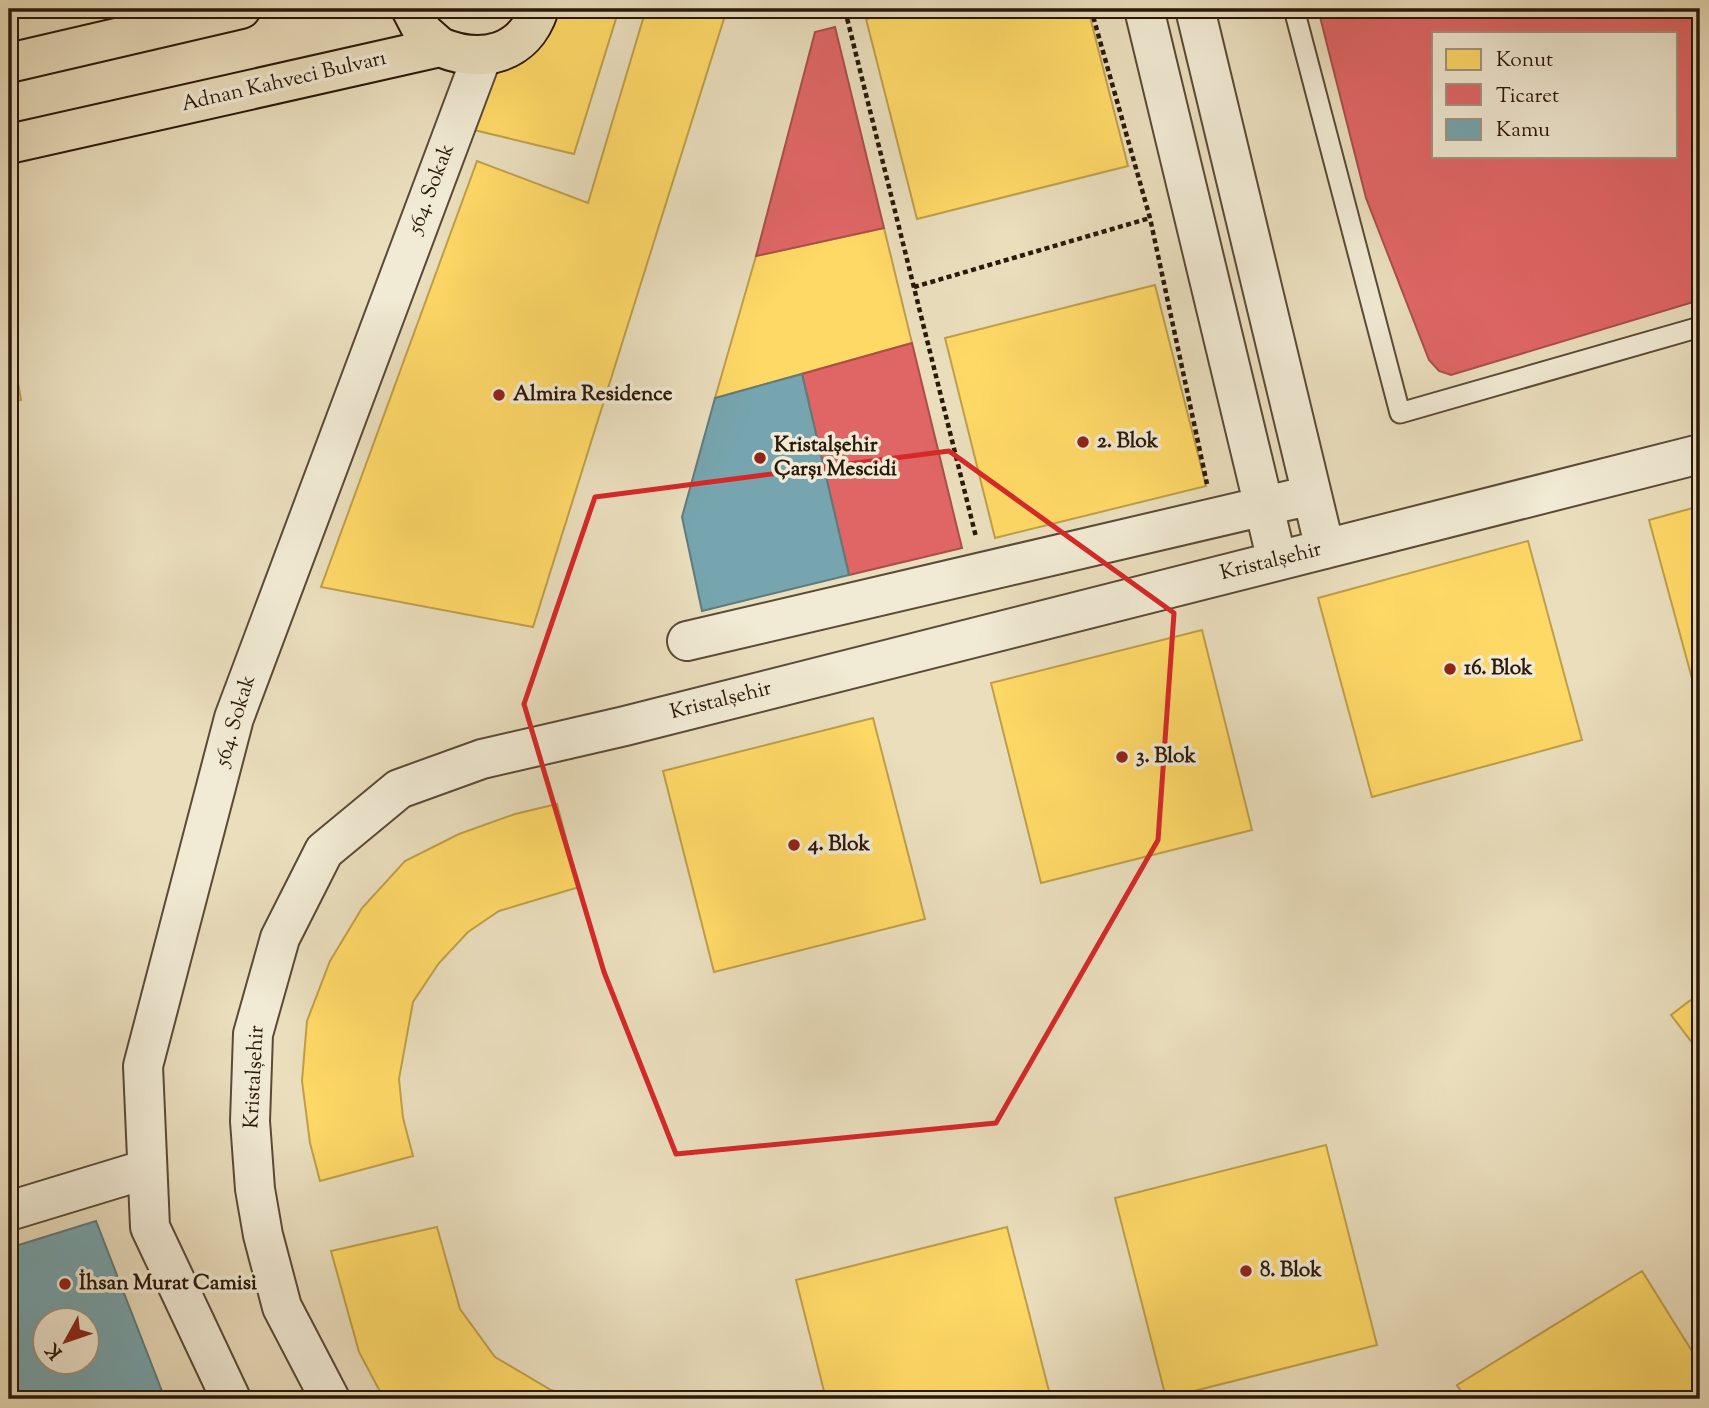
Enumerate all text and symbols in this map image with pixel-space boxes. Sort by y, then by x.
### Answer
legend [1432,32,1678,158]
street label: Adnan Kahveci Bulvarı [179,44,389,120]
text: Konut [1496,46,1553,76]
text: Ticaret [1496,82,1559,112]
text: Kamu [1496,116,1550,146]
street label: 564. Sokak [401,139,463,239]
place label: Almira Residence [513,380,673,410]
marker: Almira Residence [491,387,507,403]
place label: 2. Blok [1097,427,1159,457]
place label: Kristalşehir Çarşı Mescidi [774,431,897,485]
marker: 2. Blok [1075,434,1091,450]
marker: Kristalşehir Çarşı Mescidi [752,450,768,466]
street label: Kristalşehir [1217,535,1325,589]
place label: 16. Blok [1464,654,1533,684]
marker: 16. Blok [1442,661,1458,677]
street label: 564. Sokak [208,671,264,771]
street label: Kristalşehir [667,674,775,728]
place label: 3. Blok [1136,742,1196,772]
marker: 3. Blok [1114,749,1130,765]
place label: 4. Blok [807,830,871,860]
marker: 4. Blok [786,837,802,853]
street label: Kristalşehir [237,1024,273,1130]
place label: 8. Blok [1260,1256,1322,1286]
marker: 8. Blok [1238,1263,1254,1279]
place label: İhsan Murat Camisi [79,1269,257,1299]
marker: İhsan Murat Camisi [57,1276,73,1292]
north arrow [32,1306,102,1376]
text: K [40,1336,70,1364]

